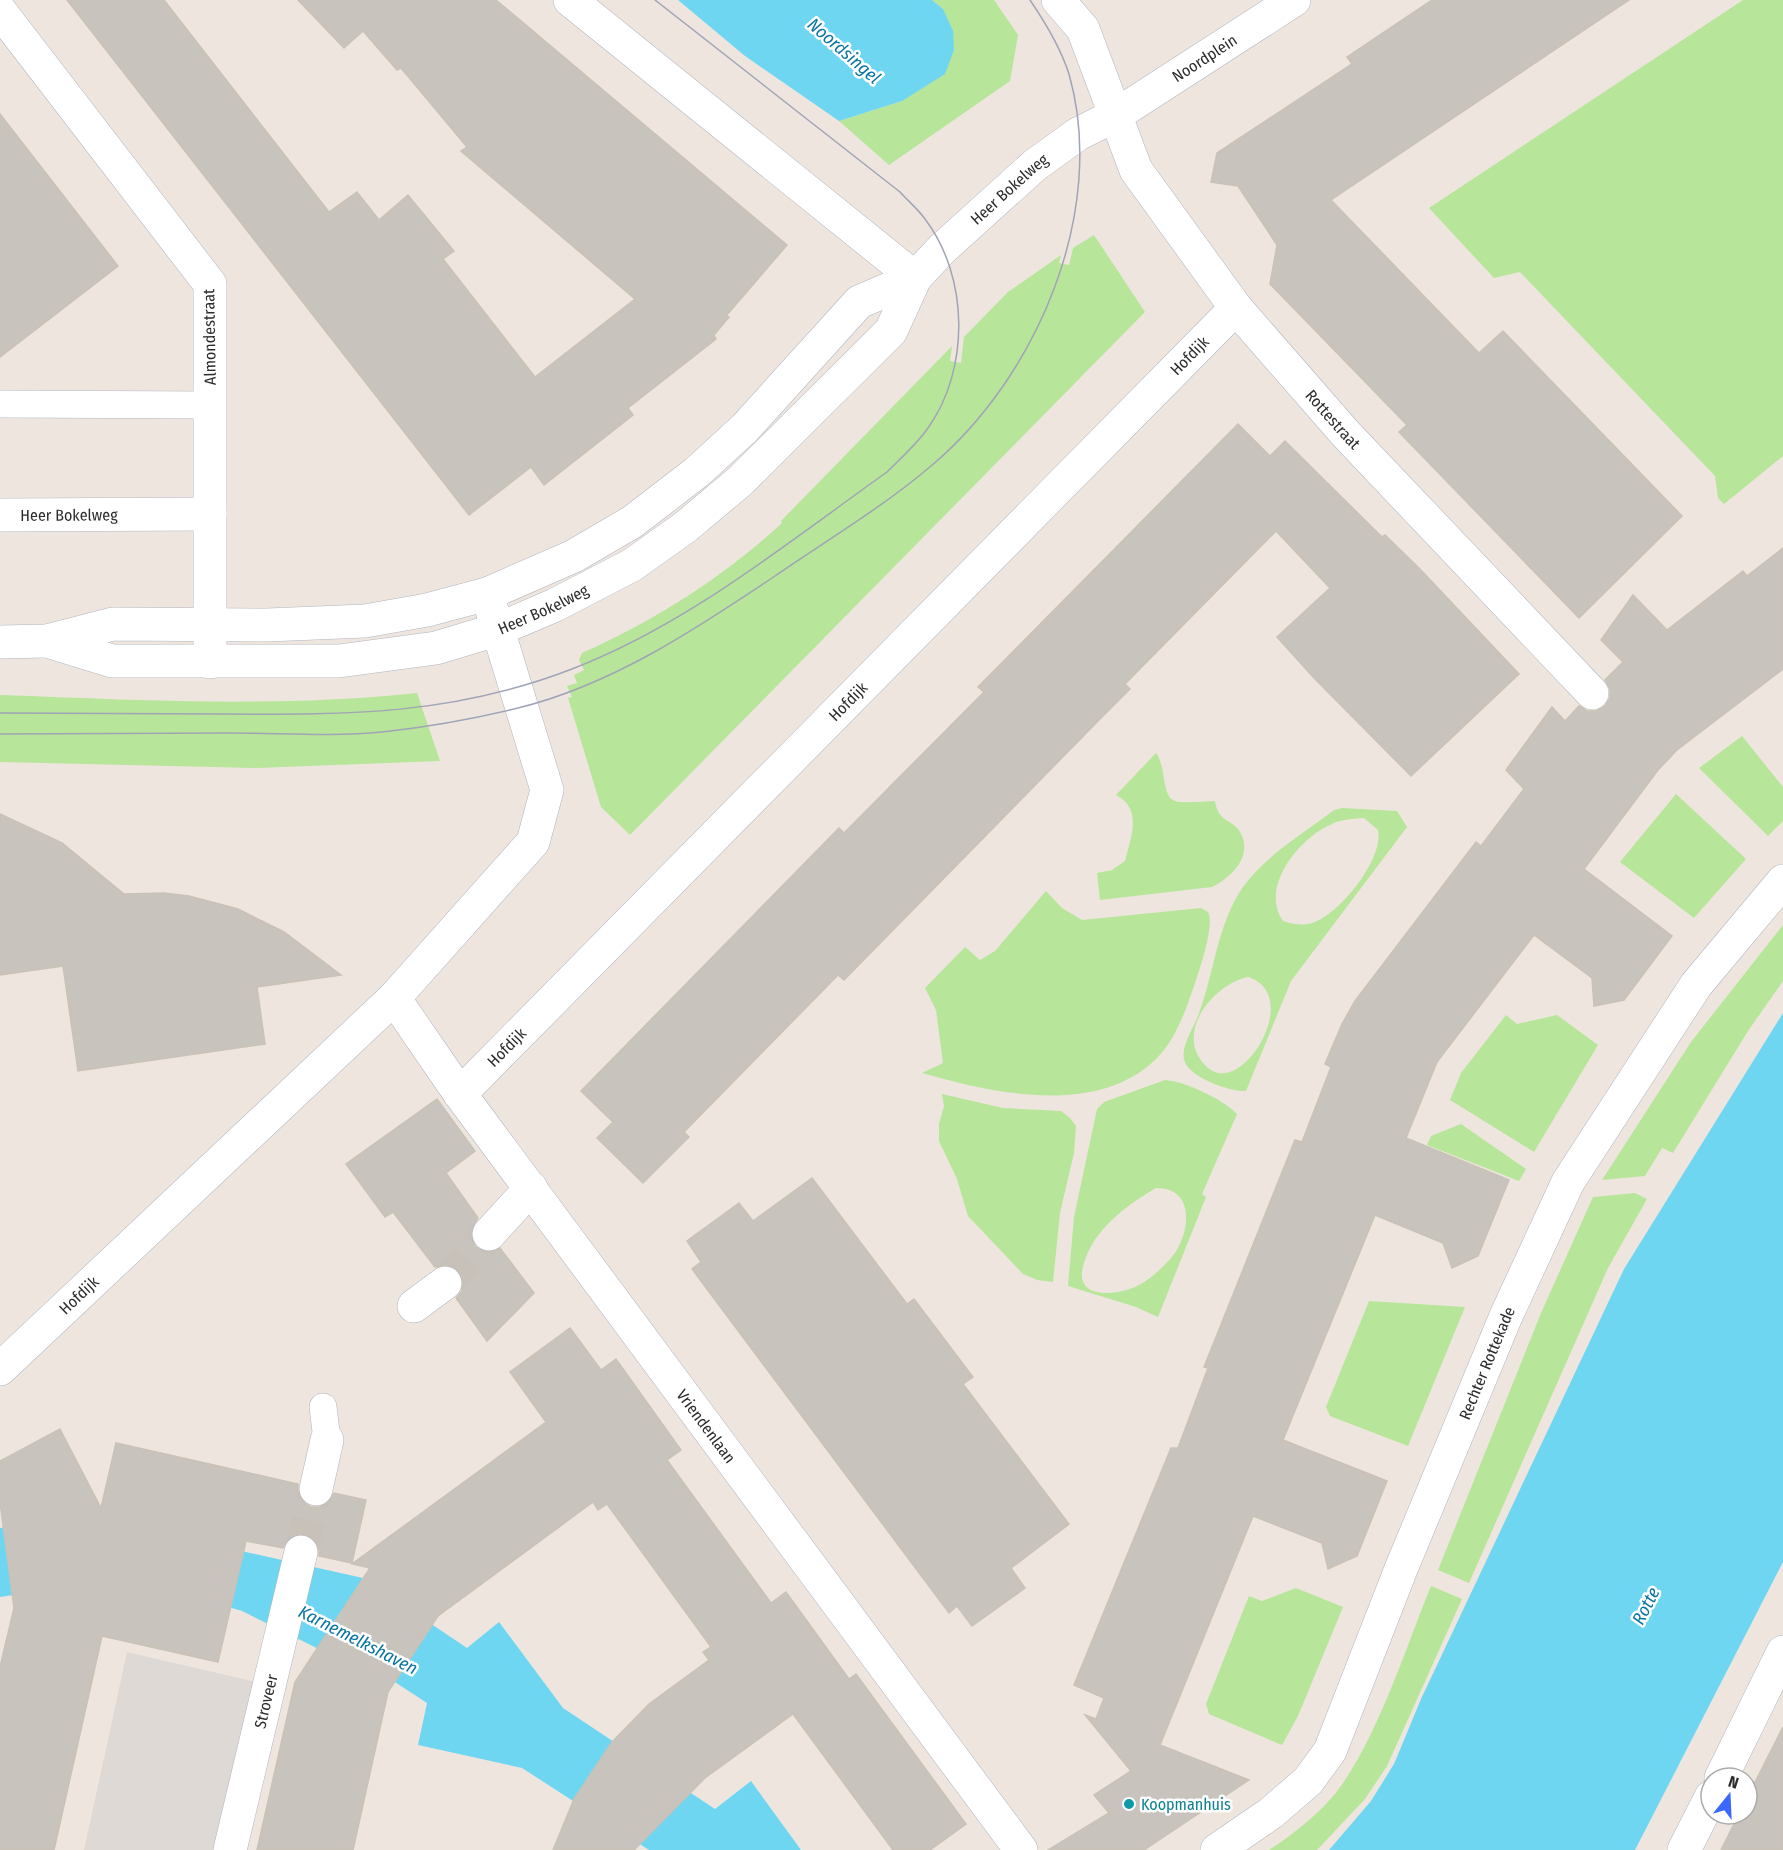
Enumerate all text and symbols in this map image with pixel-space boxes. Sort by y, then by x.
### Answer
water label: Noordsingel [803,13,885,89]
street label: Noordplein [1169,30,1241,86]
street label: Heer Bokelweg [967,150,1052,229]
street label: Almondestraat [199,288,220,385]
street label: Hofdijk [1166,332,1213,379]
street label: Rottestraat [1301,386,1365,454]
street label: Heer Bokelweg [20,505,118,525]
street label: Heer Bokelweg [495,580,592,638]
street label: Hofdijk [825,678,872,725]
street label: Hofdijk [483,1024,530,1071]
street label: Hofdijk [55,1272,103,1318]
street label: Rechter Rottekade [1455,1304,1519,1422]
street label: Vriendenlaan [672,1386,740,1467]
water label: Rotte [1627,1583,1665,1628]
water label: Karnemelkshaven [295,1600,421,1680]
street label: Stroveer [250,1672,282,1730]
north arrow [1699,1766,1759,1826]
text: N [1726,1772,1741,1793]
place label: Koopmanhuis [1141,1795,1231,1814]
marker: Koopmanhuis [1122,1797,1136,1811]

